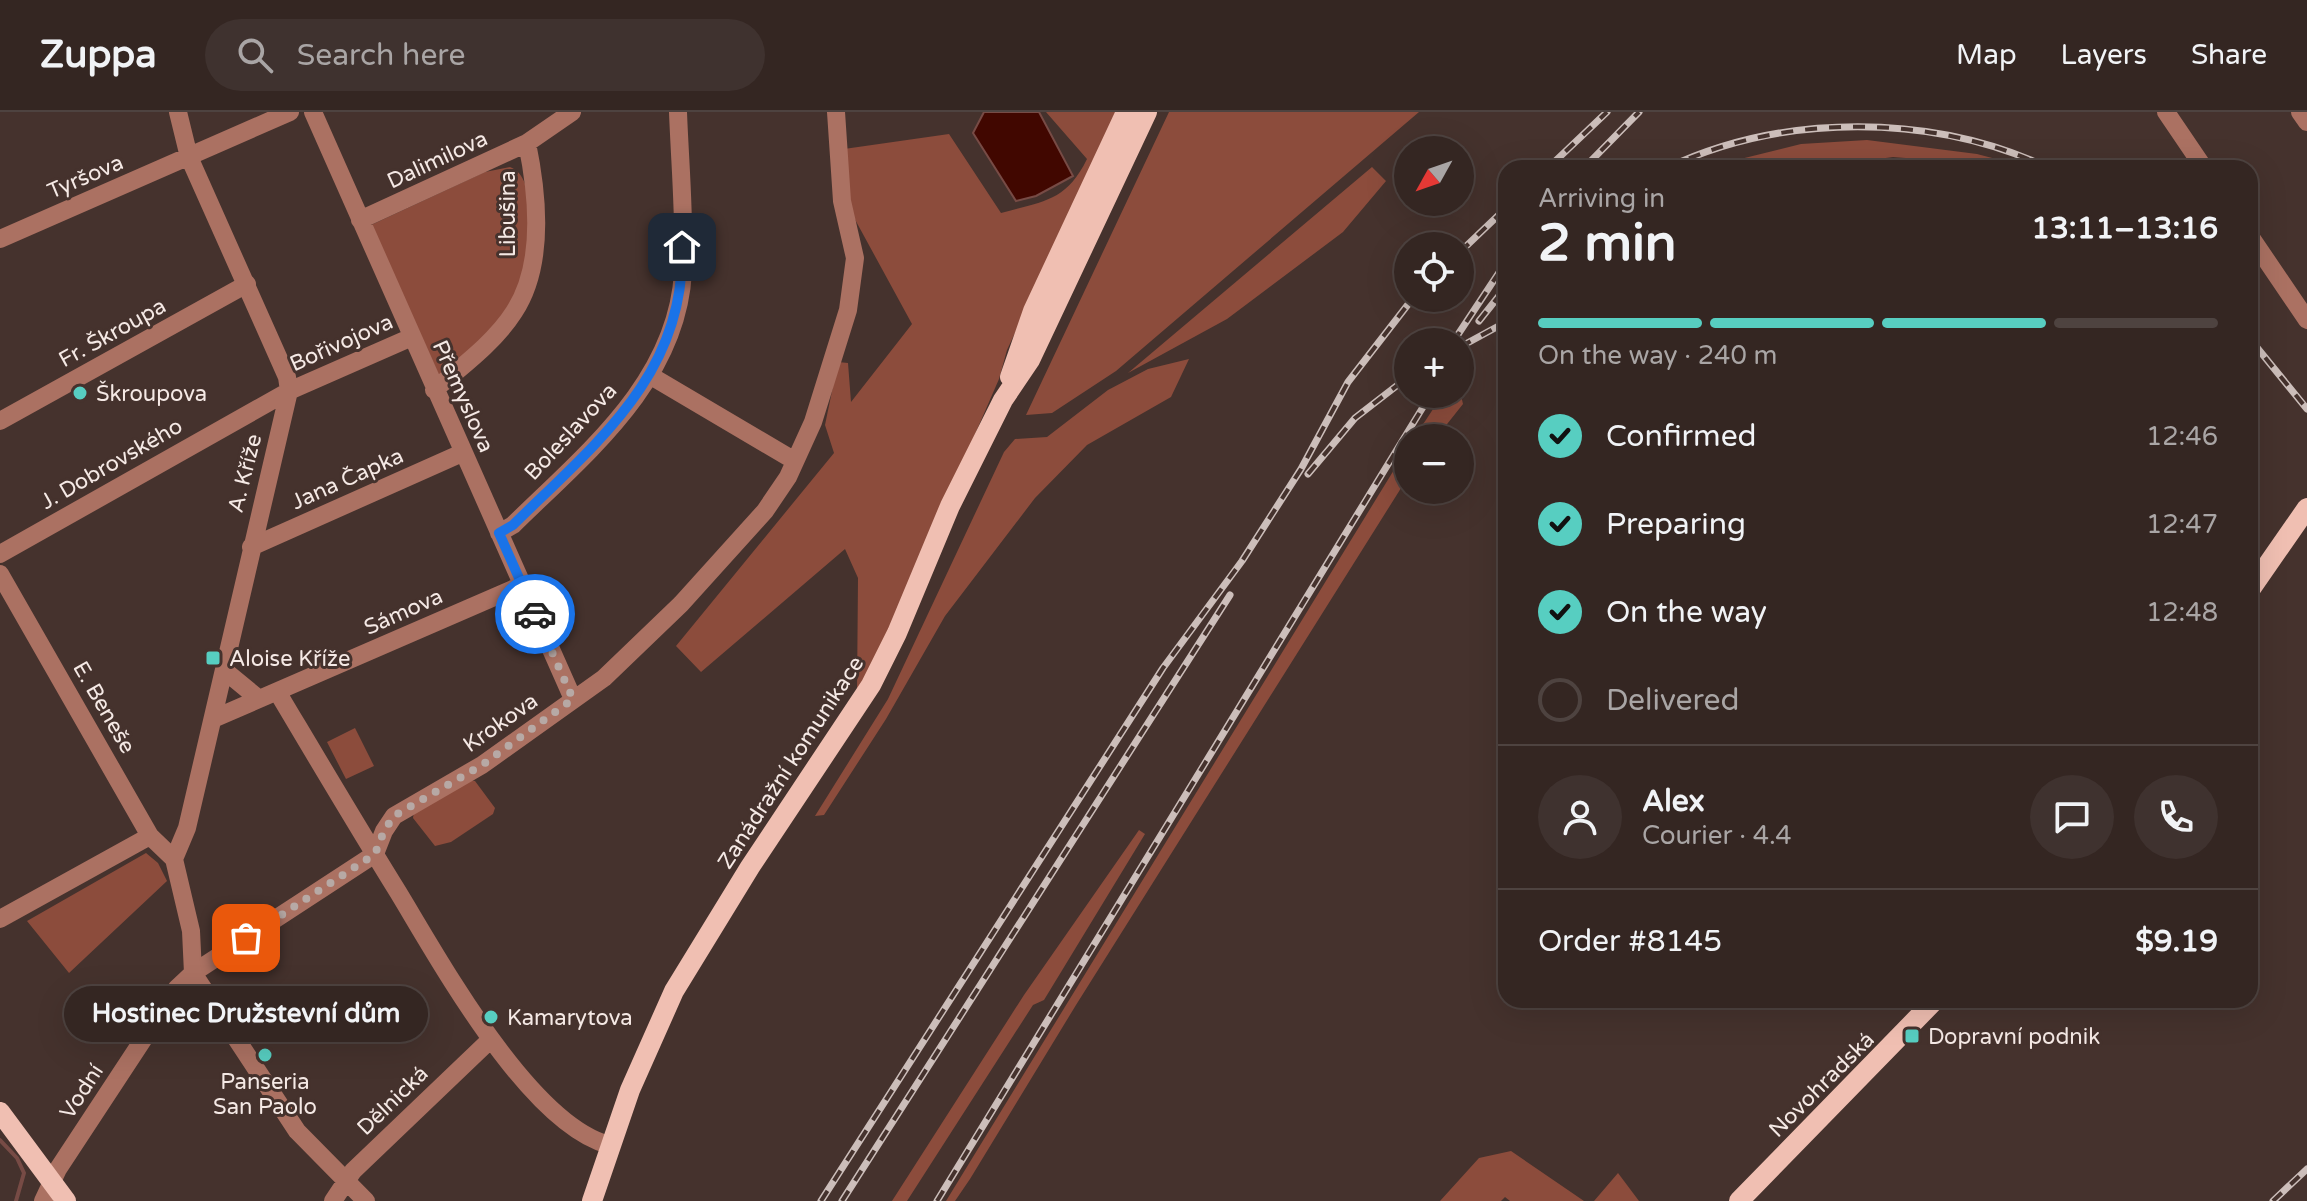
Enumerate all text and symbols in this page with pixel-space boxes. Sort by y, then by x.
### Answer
search box [205,19,765,91]
text: Zuppa [40,32,157,78]
icon: search [233,33,277,77]
text: Search here [297,37,465,74]
text: Map [1956,38,2017,72]
text: Layers [2061,38,2147,72]
text: Share [2191,38,2267,72]
street label: Dalimilova [383,125,492,194]
north arrow [1394,136,1474,216]
map controls [1394,136,1474,504]
street label: Tyršova [44,149,127,204]
street label: Libušina [495,170,521,258]
text: Arriving in [1538,183,1665,214]
text: 13:11–13:16 [2031,210,2218,247]
text: 2 min [1538,212,1677,275]
pin [648,213,716,281]
icon: home [660,225,704,269]
button: locate [1394,232,1474,312]
street label: Fr. Škroupa [54,292,171,373]
street label: Bořivojova [286,309,397,377]
button: + [1394,328,1474,408]
street label: Přemyslova [427,336,499,457]
text: On the way · 240 m [1538,340,1777,371]
street label: Boleslavova [519,378,622,486]
place label: Škroupova [96,380,207,407]
marker: Škroupova [71,384,89,402]
street label: J. Dobrovského [36,413,187,515]
icon: check [1538,414,1582,458]
text: Confirmed [1606,418,1757,455]
text: 12:46 [2146,421,2218,452]
button: − [1394,424,1474,504]
street label: A. Kříže [223,431,267,515]
street label: Jana Čapka [287,442,407,515]
icon: check [1538,502,1582,546]
text: Preparing [1606,506,1746,543]
text: 12:47 [2146,509,2218,540]
courier [495,574,575,654]
street label: Sámova [360,583,447,641]
icon: check [1538,590,1582,634]
icon: car [513,592,557,636]
text: On the way [1606,594,1767,631]
text: 12:48 [2146,597,2218,628]
place label: Aloise Kříže [229,646,350,672]
marker: Aloise Kříže [204,649,222,667]
street label: Zanádražní komunikace [712,651,869,874]
street label: E. Beneše [67,657,141,758]
text: Delivered [1606,682,1740,719]
street label: Krokova [458,688,543,758]
button: person [1538,775,1622,859]
button: chat [2030,775,2114,859]
button: phone [2134,775,2218,859]
text: Alex [1642,783,1705,820]
text: Courier · 4.4 [1642,820,1792,851]
pin [212,904,280,972]
icon: bag [224,916,268,960]
text: Order #8145 [1538,923,1722,960]
text: $9.19 [2135,923,2218,960]
callout: Hostinec Družstevní dům [64,986,428,1042]
text: Hostinec Družstevní dům [92,998,400,1029]
place label: Kamarytova [507,1005,633,1031]
marker: Kamarytova [482,1008,500,1026]
place label: Dopravní podnik [1928,1024,2100,1050]
street label: Novohradská [1764,1027,1880,1143]
marker: Dopravní podnik [1903,1027,1921,1045]
marker: Panseria San Paolo [256,1046,274,1064]
street label: Vodní [55,1059,109,1124]
street label: Dělnická [352,1061,434,1141]
place label: Panseria San Paolo [213,1069,317,1120]

